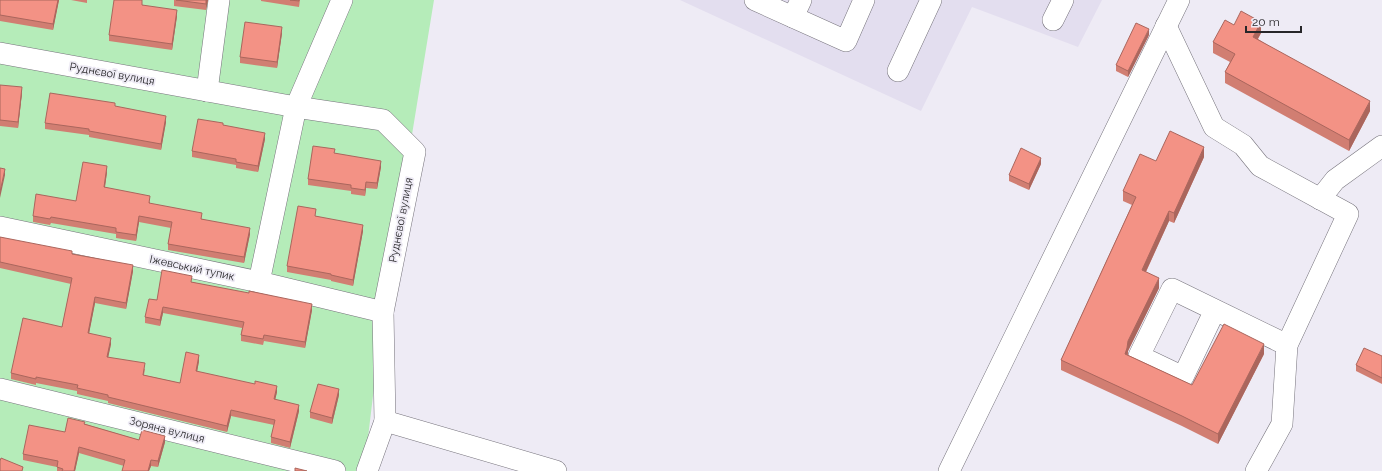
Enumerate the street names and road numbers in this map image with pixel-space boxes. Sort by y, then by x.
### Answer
street label: Руднєвої вулиця [68,60,156,88]
street label: Руднєвої вулиця [386,177,416,263]
street label: Іжевський тупик [148,253,236,283]
street label: Зоряна вулиця [128,414,206,446]

